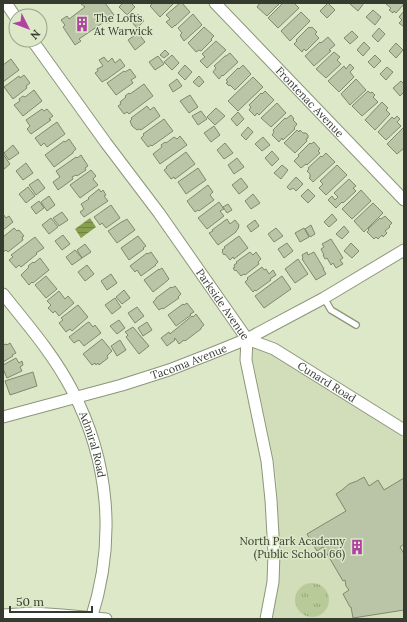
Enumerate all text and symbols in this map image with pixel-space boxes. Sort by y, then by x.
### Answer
north arrow [8,8,48,48]
place label: The Lofts At Warwick [93,11,153,38]
building icon: The Lofts At Warwick [73,15,91,33]
text: N [27,27,43,43]
street label: Frontenac Avenue [273,64,347,140]
street label: Parkside Avenue [193,266,253,343]
street label: Tacoma Avenue [149,341,229,382]
street label: Cunard Road [295,358,359,406]
street label: Admiral Road [76,408,109,479]
place label: North Park Academy (Public School 66) [239,534,345,562]
building icon: North Park Academy (Public School 66) [348,538,366,556]
scale bar [10,588,92,614]
text: 50 m [16,594,44,609]

